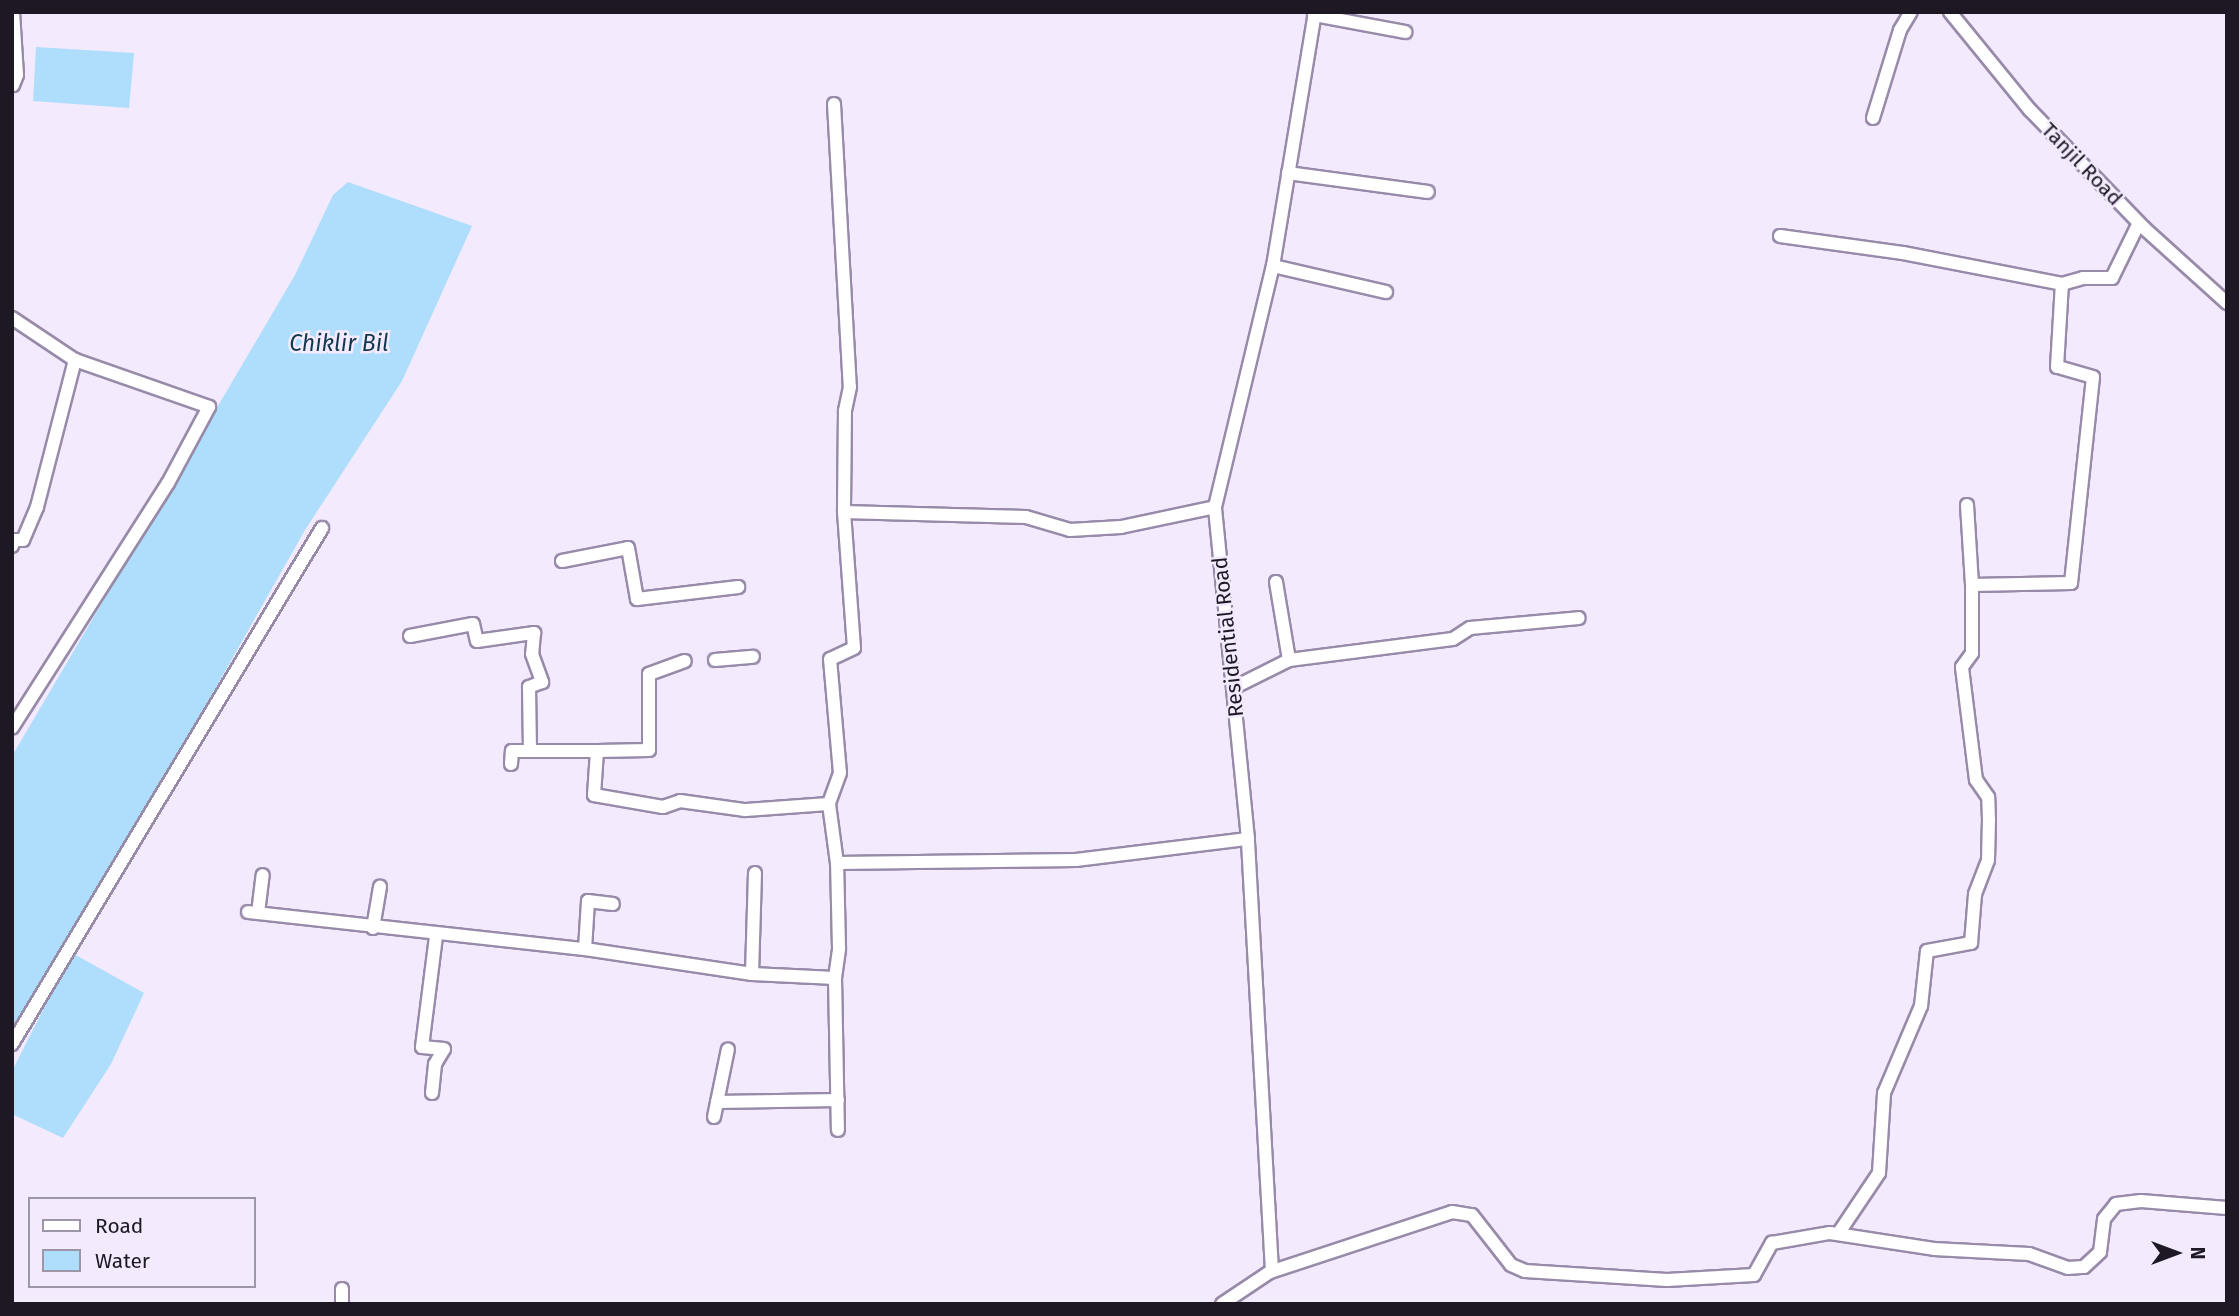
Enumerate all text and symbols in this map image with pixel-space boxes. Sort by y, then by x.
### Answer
street label: Tanjil Road [2036,117,2128,211]
water label: Chiklir Bil [289,329,389,357]
street label: Residential Road [1207,556,1249,718]
legend [28,1197,256,1288]
text: Road [95,1213,143,1239]
north arrow [2141,1218,2211,1288]
text: N [2186,1247,2209,1259]
text: Water [95,1248,150,1274]

